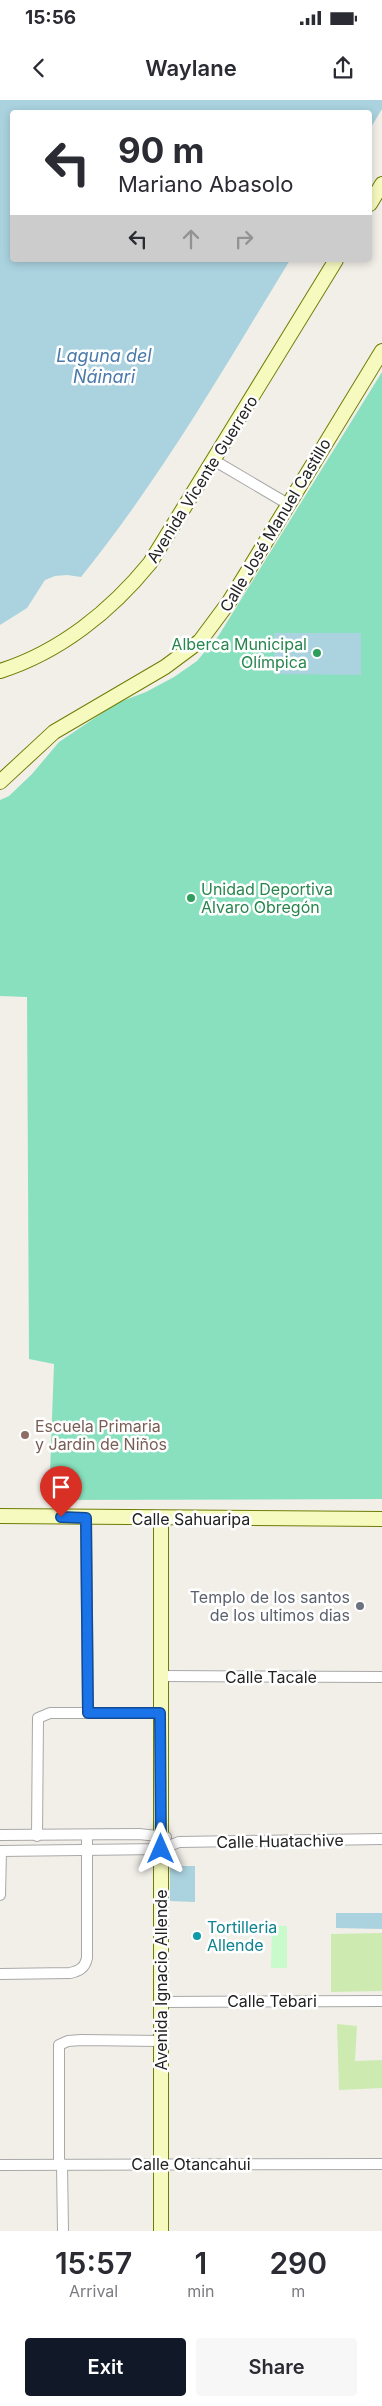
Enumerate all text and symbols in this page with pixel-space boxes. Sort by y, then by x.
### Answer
text: 15:56 [25,6,76,29]
icon: back [25,54,53,82]
icon: share [329,54,357,82]
text: Waylane [145,55,237,81]
text: 90 m [118,129,205,171]
icon: left [35,130,100,195]
text: Mariano Abasolo [118,171,293,197]
icon: left [124,225,152,253]
icon: ahead [177,225,205,253]
icon: right [230,225,258,253]
water label: Laguna del Náinari [56,345,152,387]
street label: Avenida Vicente Guerrero [142,392,262,566]
street label: Calle José Manuel Castillo [215,435,335,615]
place label: Alberca Municipal Olímpica [171,634,307,672]
marker: Alberca Municipal Olímpica [311,647,323,659]
place label: Unidad Deportiva Alvaro Obregón [201,879,333,917]
marker: Unidad Deportiva Alvaro Obregón [185,892,197,904]
place label: Escuela Primaria y Jardin de Niños [35,1416,167,1454]
marker: Escuela Primaria y Jardin de Niños [19,1429,31,1441]
pin [40,1466,82,1517]
icon: arrive [47,1473,75,1501]
street label: Calle Sahuaripa [132,1509,250,1529]
place label: Templo de los santos de los ultimos dias [190,1587,350,1625]
marker: Templo de los santos de los ultimos dias [354,1600,366,1612]
street label: Calle Tacale [225,1667,317,1687]
position arrow [134,1822,186,1874]
street label: Calle Huatachive [216,1830,344,1852]
street label: Avenida Ignacio Allende [151,1890,171,2070]
place label: Tortilleria Allende [207,1917,277,1955]
marker: Tortilleria Allende [191,1930,203,1942]
street label: Calle Tebari [227,1991,317,2011]
street label: Calle Otancahui [131,2154,251,2174]
text: 15:57 [55,2245,132,2281]
text: 1 [194,2245,207,2281]
text: 290 [269,2245,327,2281]
text: Arrival [69,2281,118,2301]
text: min [187,2281,214,2301]
text: m [291,2281,305,2301]
button: Exit [25,2338,186,2396]
button: Share [196,2338,357,2396]

